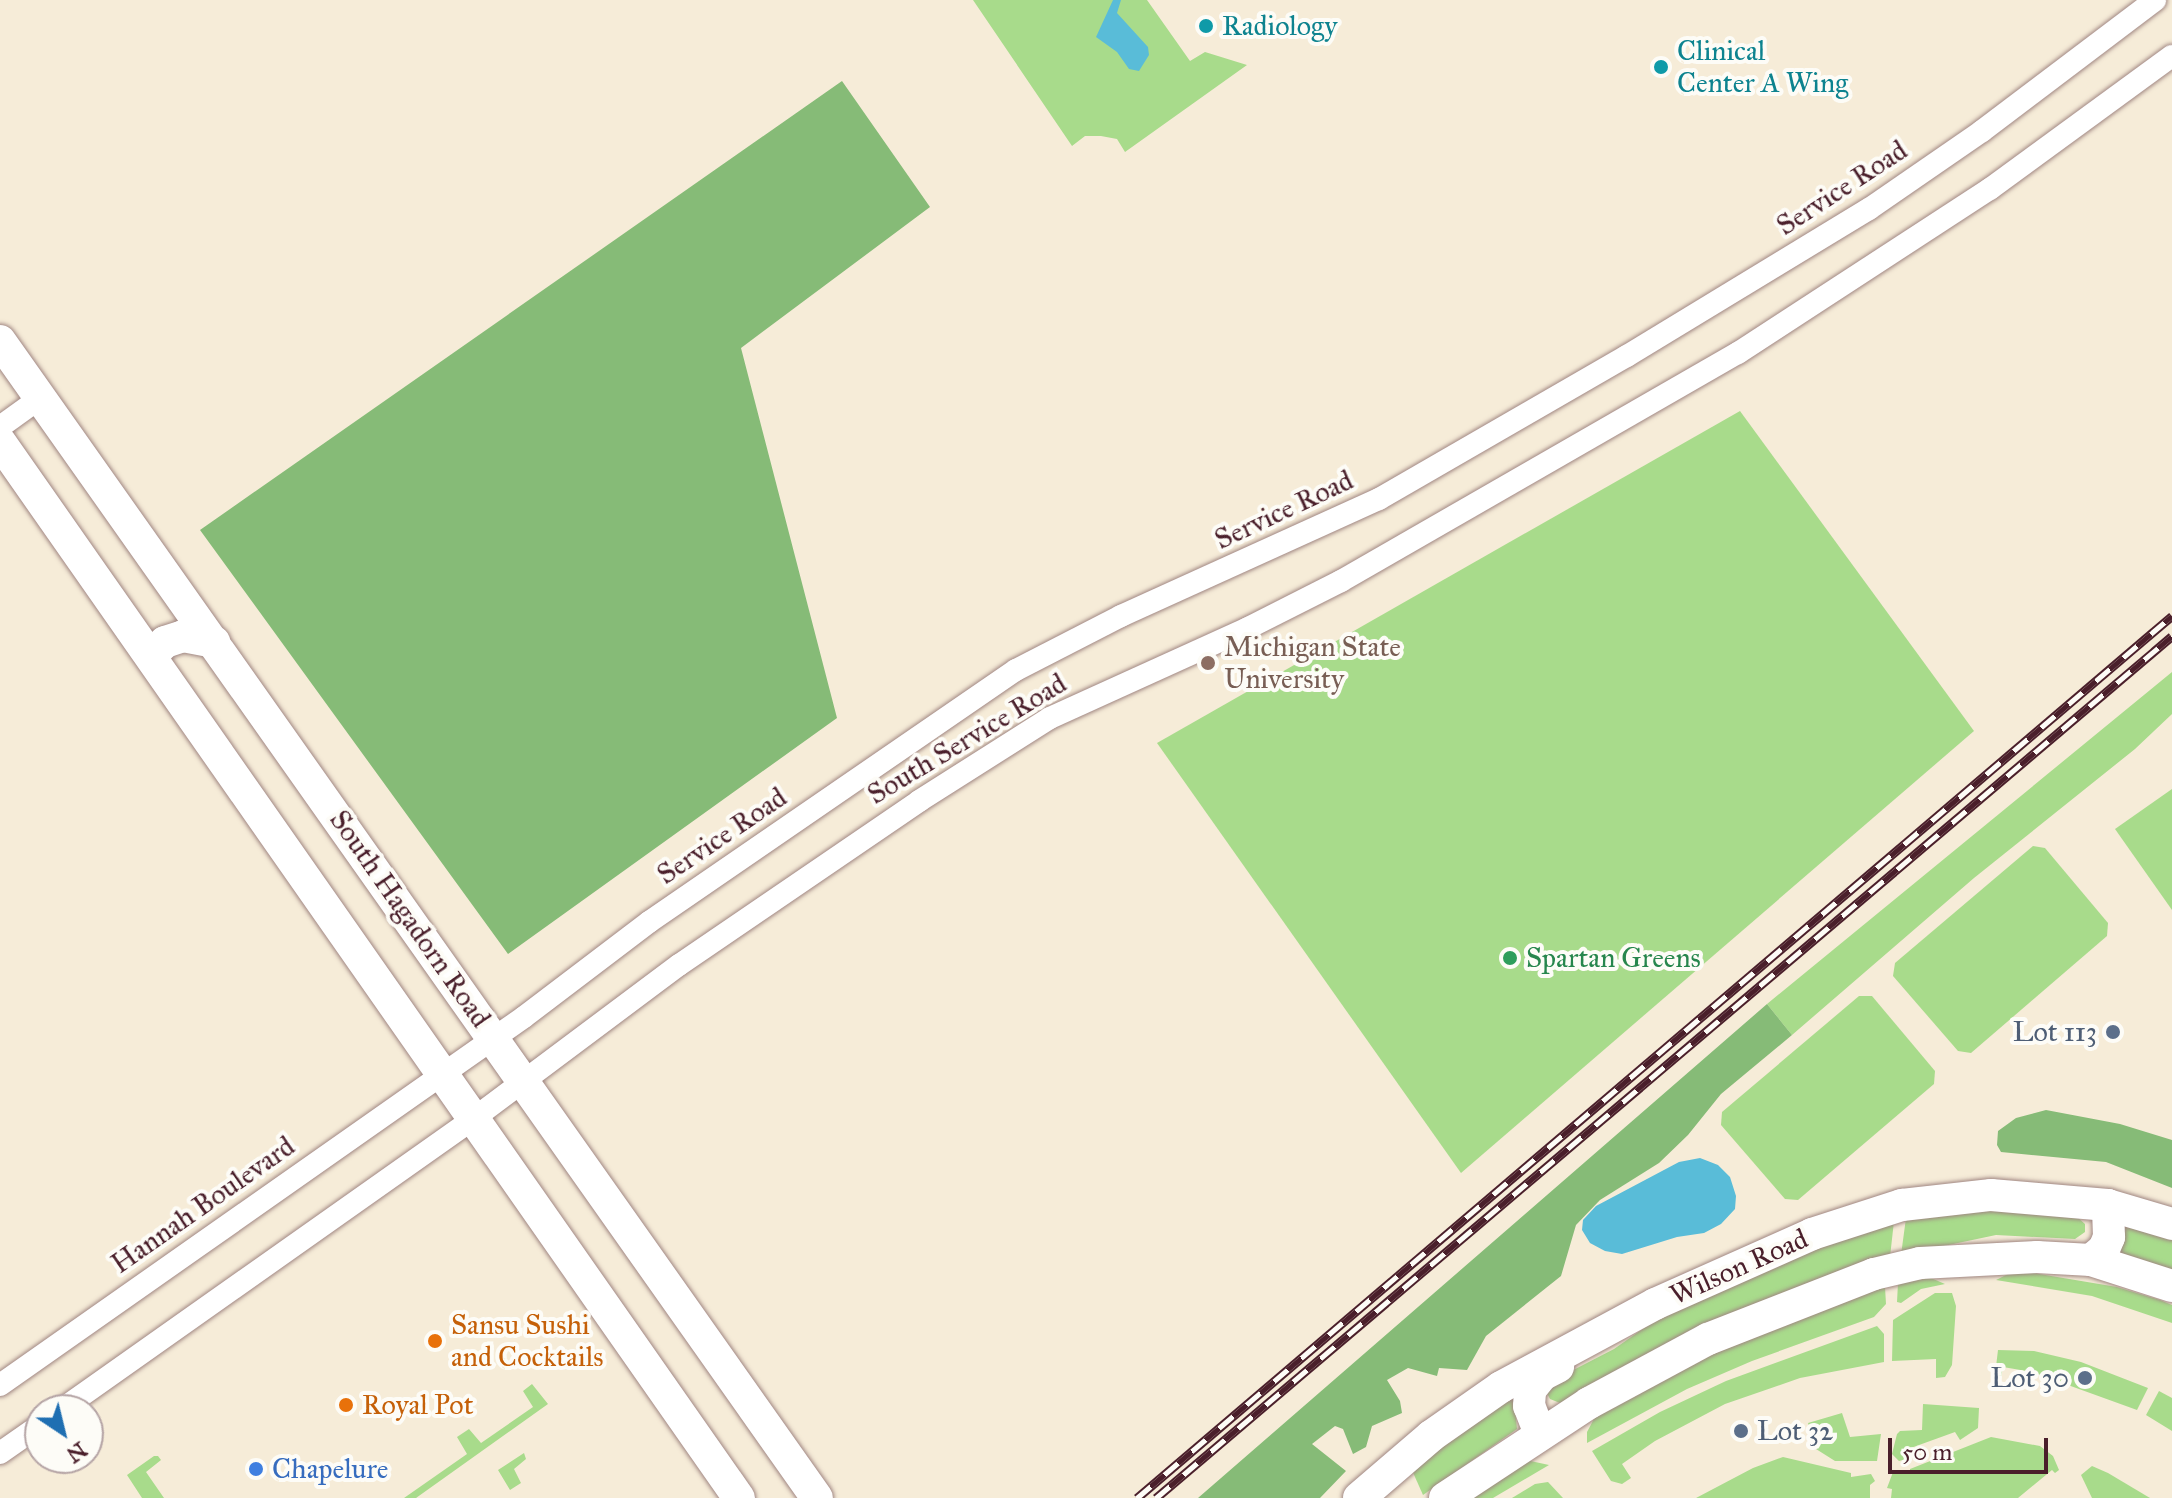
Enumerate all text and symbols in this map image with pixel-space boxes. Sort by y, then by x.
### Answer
place label: Radiology [1222,9,1337,43]
marker: Radiology [1197,17,1215,35]
place label: Clinical Center A Wing [1677,34,1848,100]
marker: Clinical Center A Wing [1652,58,1670,76]
street label: Service Road [1770,133,1914,243]
street label: Service Road [1209,463,1359,557]
place label: Michigan State University [1224,630,1401,696]
marker: Michigan State University [1199,654,1217,672]
street label: South Service Road [862,666,1072,812]
street label: Service Road [651,780,793,892]
street label: South Hagadorn Road [322,804,498,1034]
place label: Spartan Greens [1526,941,1701,975]
marker: Spartan Greens [1501,949,1519,967]
place label: Lot 113 [2013,1015,2097,1049]
marker: Lot 113 [2104,1023,2122,1041]
street label: Hannah Boulevard [105,1129,301,1281]
street label: Wilson Road [1665,1222,1813,1312]
place label: Sansu Sushi and Cocktails [451,1308,603,1374]
marker: Sansu Sushi and Cocktails [426,1332,444,1350]
place label: Lot 30 [1991,1361,2069,1395]
marker: Lot 30 [2076,1369,2094,1387]
place label: Royal Pot [362,1388,474,1422]
north arrow [24,1394,104,1474]
marker: Royal Pot [337,1396,355,1414]
place label: Lot 32 [1757,1414,1833,1448]
marker: Lot 32 [1732,1422,1750,1440]
scale bar [1892,1422,2052,1472]
text: N [62,1436,92,1469]
text: 50 m [1902,1437,1952,1467]
place label: Chapelure [272,1452,388,1486]
marker: Chapelure [247,1460,265,1478]

